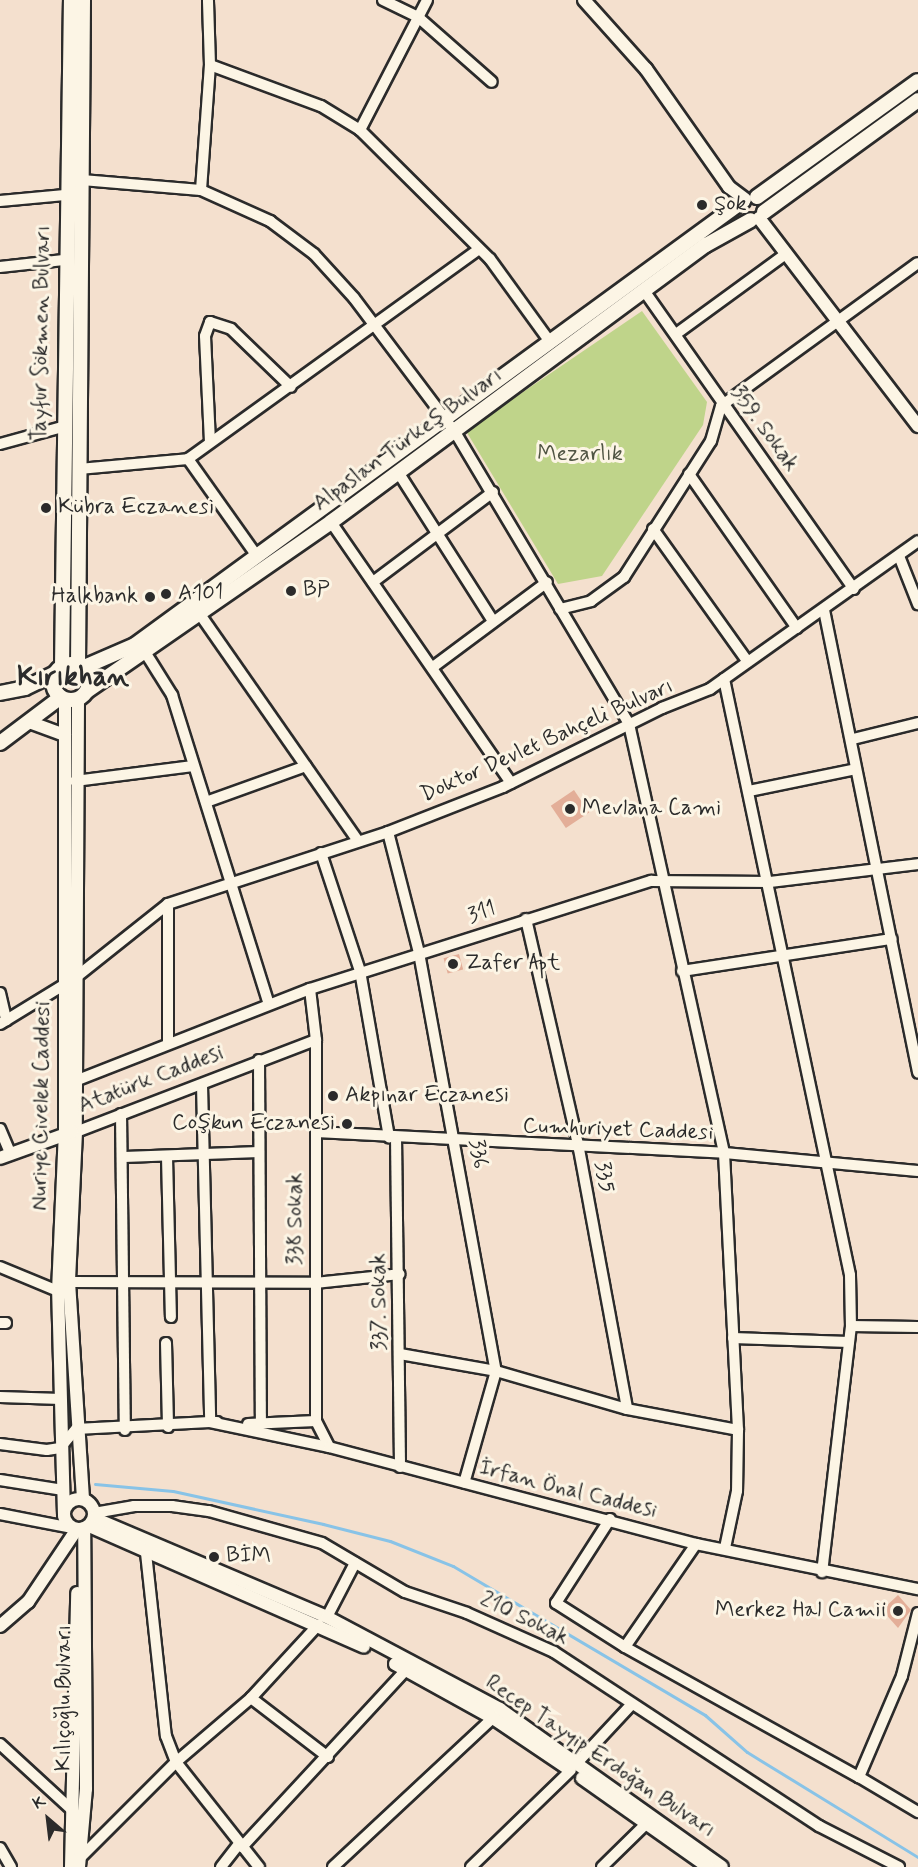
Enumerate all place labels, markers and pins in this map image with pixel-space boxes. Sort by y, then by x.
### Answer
place label: Şok [714,192,747,218]
marker: Şok [695,198,709,212]
place label: Kübra Eczanesi [58,495,208,521]
marker: Kübra Eczanesi [39,501,53,515]
place label: BP [303,578,330,604]
place label: A101 [178,581,223,607]
place label: Halkbank [51,584,138,610]
marker: BP [284,584,298,598]
marker: A101 [159,587,173,601]
marker: Halkbank [143,590,157,604]
place label: Mevlana Cami [582,796,721,822]
marker: Mevlana Cami [563,802,577,816]
place label: Zafer Apt [465,951,560,977]
marker: Zafer Apt [446,957,460,971]
place label: Akpınar Eczanesi [345,1083,511,1109]
marker: Akpınar Eczanesi [326,1089,340,1103]
place label: Coşkun Eczanesi [170,1111,335,1137]
marker: Coşkun Eczanesi [340,1117,354,1131]
place label: BİM [226,1544,271,1570]
marker: BİM [207,1550,221,1564]
place label: Merkez Hal Camii [714,1598,886,1624]
marker: Merkez Hal Camii [891,1604,905,1618]

